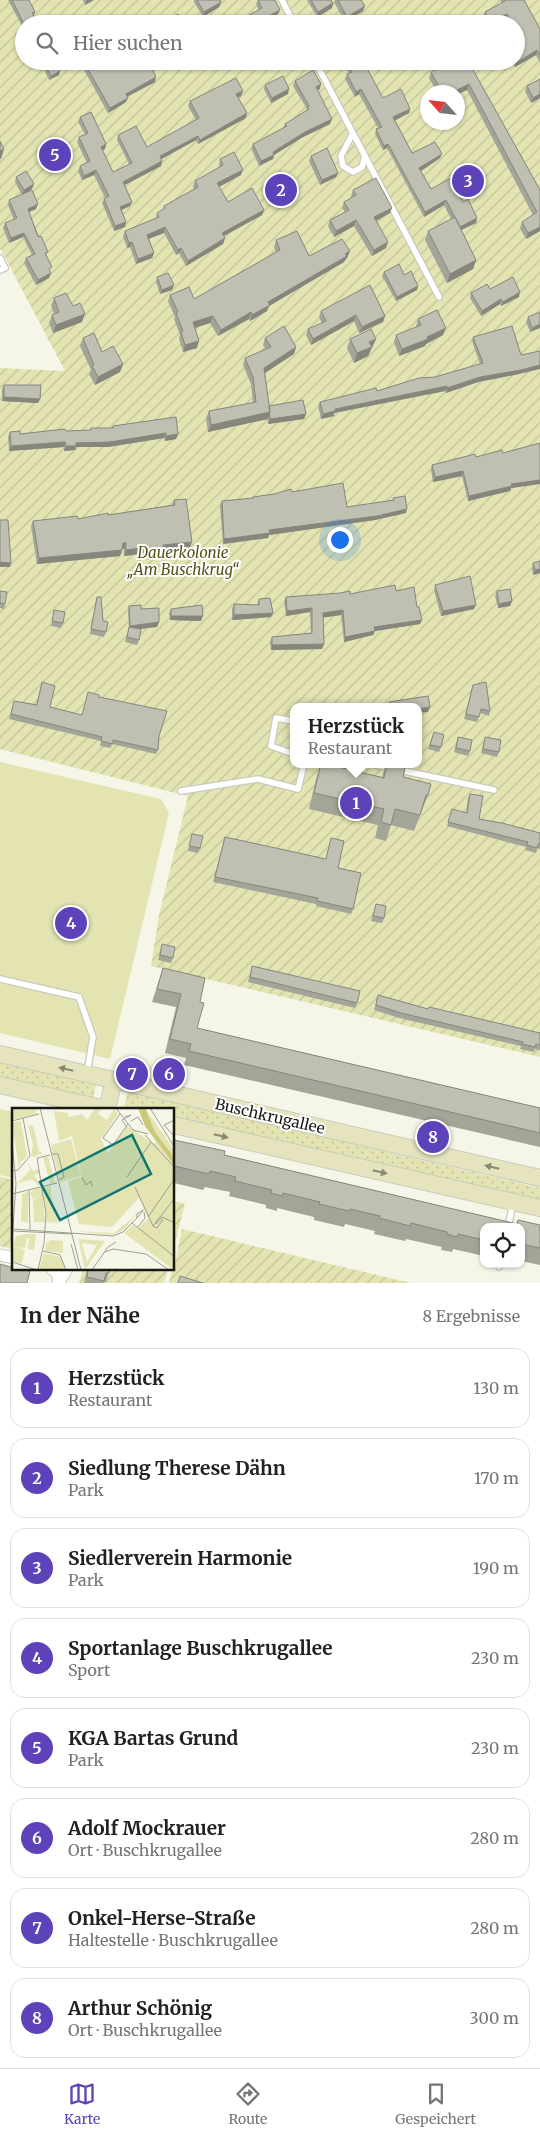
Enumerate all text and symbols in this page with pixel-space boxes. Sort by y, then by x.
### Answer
search box [15,15,525,70]
icon: search [33,29,61,57]
text: Hier suchen [73,31,183,55]
north arrow [420,85,465,130]
pin: 5 [39,136,71,174]
pin: 3 [452,162,484,200]
pin: 2 [265,171,297,209]
your location [327,527,353,553]
park label: Dauerkolonie „Am Buschkrug“ [127,543,239,579]
popup [290,703,422,768]
text: Herzstück [308,714,404,738]
text: Restaurant [308,738,392,758]
pin: 1 [340,784,372,822]
pin: 4 [55,904,87,942]
pin: 7 [116,1055,148,1093]
pin: 6 [153,1055,185,1093]
one-way arrow [59,1065,74,1073]
street label: Buschkrugallee [213,1094,327,1138]
inset map [12,1108,175,1270]
pin: 8 [417,1118,449,1156]
one-way arrow [214,1132,229,1140]
one-way arrow [485,1163,500,1171]
one-way arrow [372,1168,387,1176]
map controls [480,1223,525,1268]
button: locate [480,1223,525,1268]
text: In der Nähe [20,1302,140,1329]
text: 8 Ergebnisse [422,1306,520,1326]
text: Herzstück [68,1366,164,1390]
text: 1 [33,1378,41,1398]
text: 130 m [473,1378,519,1398]
text: Restaurant [68,1390,152,1410]
text: Siedlung Therese Dähn [68,1456,286,1480]
text: 2 [32,1468,42,1488]
text: 170 m [474,1468,519,1488]
text: Park [68,1480,104,1500]
text: Siedlerverein Harmonie [68,1546,292,1570]
text: 3 [32,1558,42,1578]
text: 190 m [473,1558,519,1578]
text: Park [68,1570,104,1590]
text: Sportanlage Buschkrugallee [68,1636,333,1660]
text: 4 [32,1648,42,1668]
text: 230 m [471,1648,519,1668]
text: Sport [68,1660,110,1680]
text: KGA Bartas Grund [68,1726,238,1750]
text: 5 [32,1738,42,1758]
text: 230 m [471,1738,519,1758]
text: Park [68,1750,104,1770]
text: Adolf Mockrauer [68,1816,226,1840]
text: 6 [32,1828,42,1848]
text: 280 m [470,1828,519,1848]
text: Ort · Buschkrugallee [68,1840,222,1860]
text: Onkel-Herse-Straße [68,1906,255,1930]
text: 7 [32,1918,42,1938]
text: 280 m [470,1918,519,1938]
text: Haltestelle · Buschkrugallee [68,1930,278,1950]
text: Arthur Schönig [68,1996,212,2020]
text: 8 [32,2008,42,2028]
text: 300 m [470,2008,519,2028]
text: Ort · Buschkrugallee [68,2020,222,2040]
tab: Karte [64,2080,100,2128]
tab: Route [228,2080,267,2128]
tab: Gespeichert [395,2080,476,2128]

